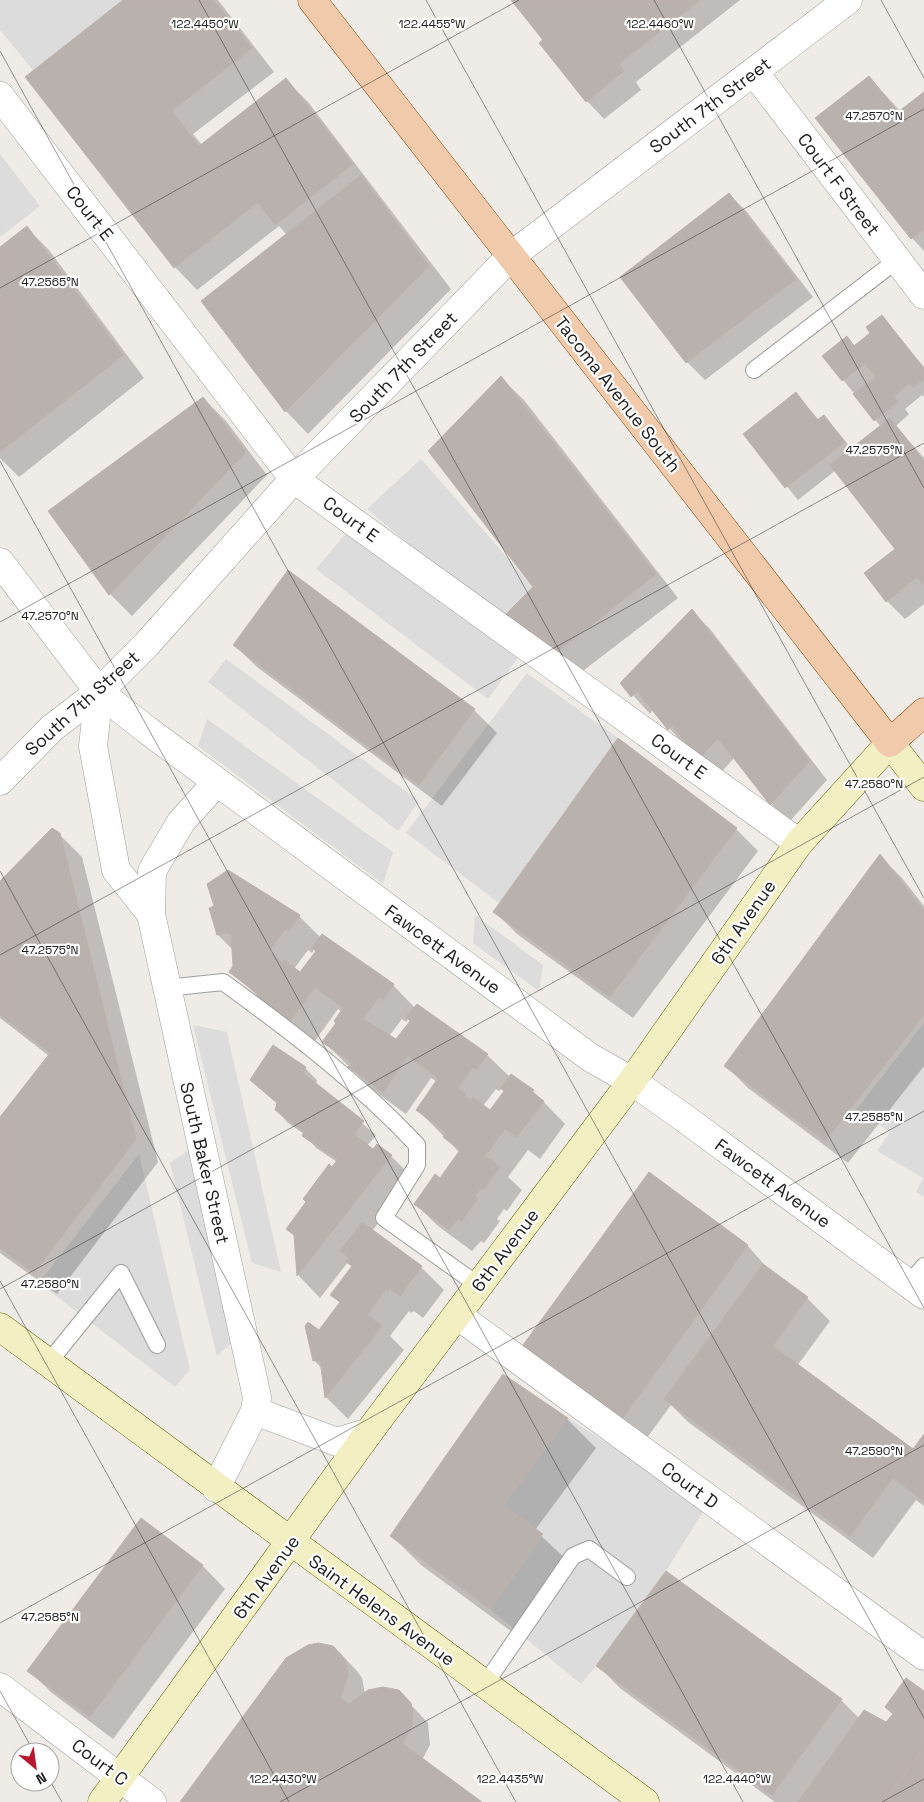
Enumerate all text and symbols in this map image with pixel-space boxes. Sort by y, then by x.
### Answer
text: 122.4450°W [171,16,239,32]
text: 122.4455°W [399,16,466,32]
text: 122.4460°W [626,16,694,32]
street label: South 7th Street [645,52,775,158]
text: 47.2570°N [845,108,903,124]
street label: Court F Street [793,128,885,240]
street label: Court E [61,181,119,245]
text: 47.2565°N [21,274,79,290]
street label: South 7th Street [344,306,462,428]
street label: Tacoma Avenue South [550,311,686,477]
text: 47.2575°N [846,442,902,458]
street label: Court E [319,491,383,547]
text: 47.2570°N [21,608,79,624]
street label: South 7th Street [20,646,144,760]
street label: Court E [647,728,711,784]
text: 47.2580°N [845,776,903,792]
street label: 6th Avenue [705,875,781,969]
street label: Fawcett Avenue [381,899,505,999]
text: 47.2575°N [22,942,78,958]
street label: South Baker Street [175,1080,235,1246]
text: 47.2585°N [845,1109,903,1125]
street label: Fawcett Avenue [711,1133,835,1233]
street label: 6th Avenue [466,1204,544,1296]
text: 47.2580°N [21,1276,79,1292]
text: 47.2590°N [845,1443,903,1459]
street label: Court D [657,1456,723,1514]
street label: 6th Avenue [228,1530,304,1624]
street label: Saint Helens Avenue [304,1549,460,1671]
text: 47.2585°N [21,1609,79,1625]
street label: Court C [67,1733,133,1791]
north arrow [10,1742,60,1792]
text: N [33,1768,50,1789]
text: 122.4430°W [249,1771,317,1787]
text: 122.4435°W [476,1771,544,1787]
text: 122.4440°W [703,1771,771,1787]

